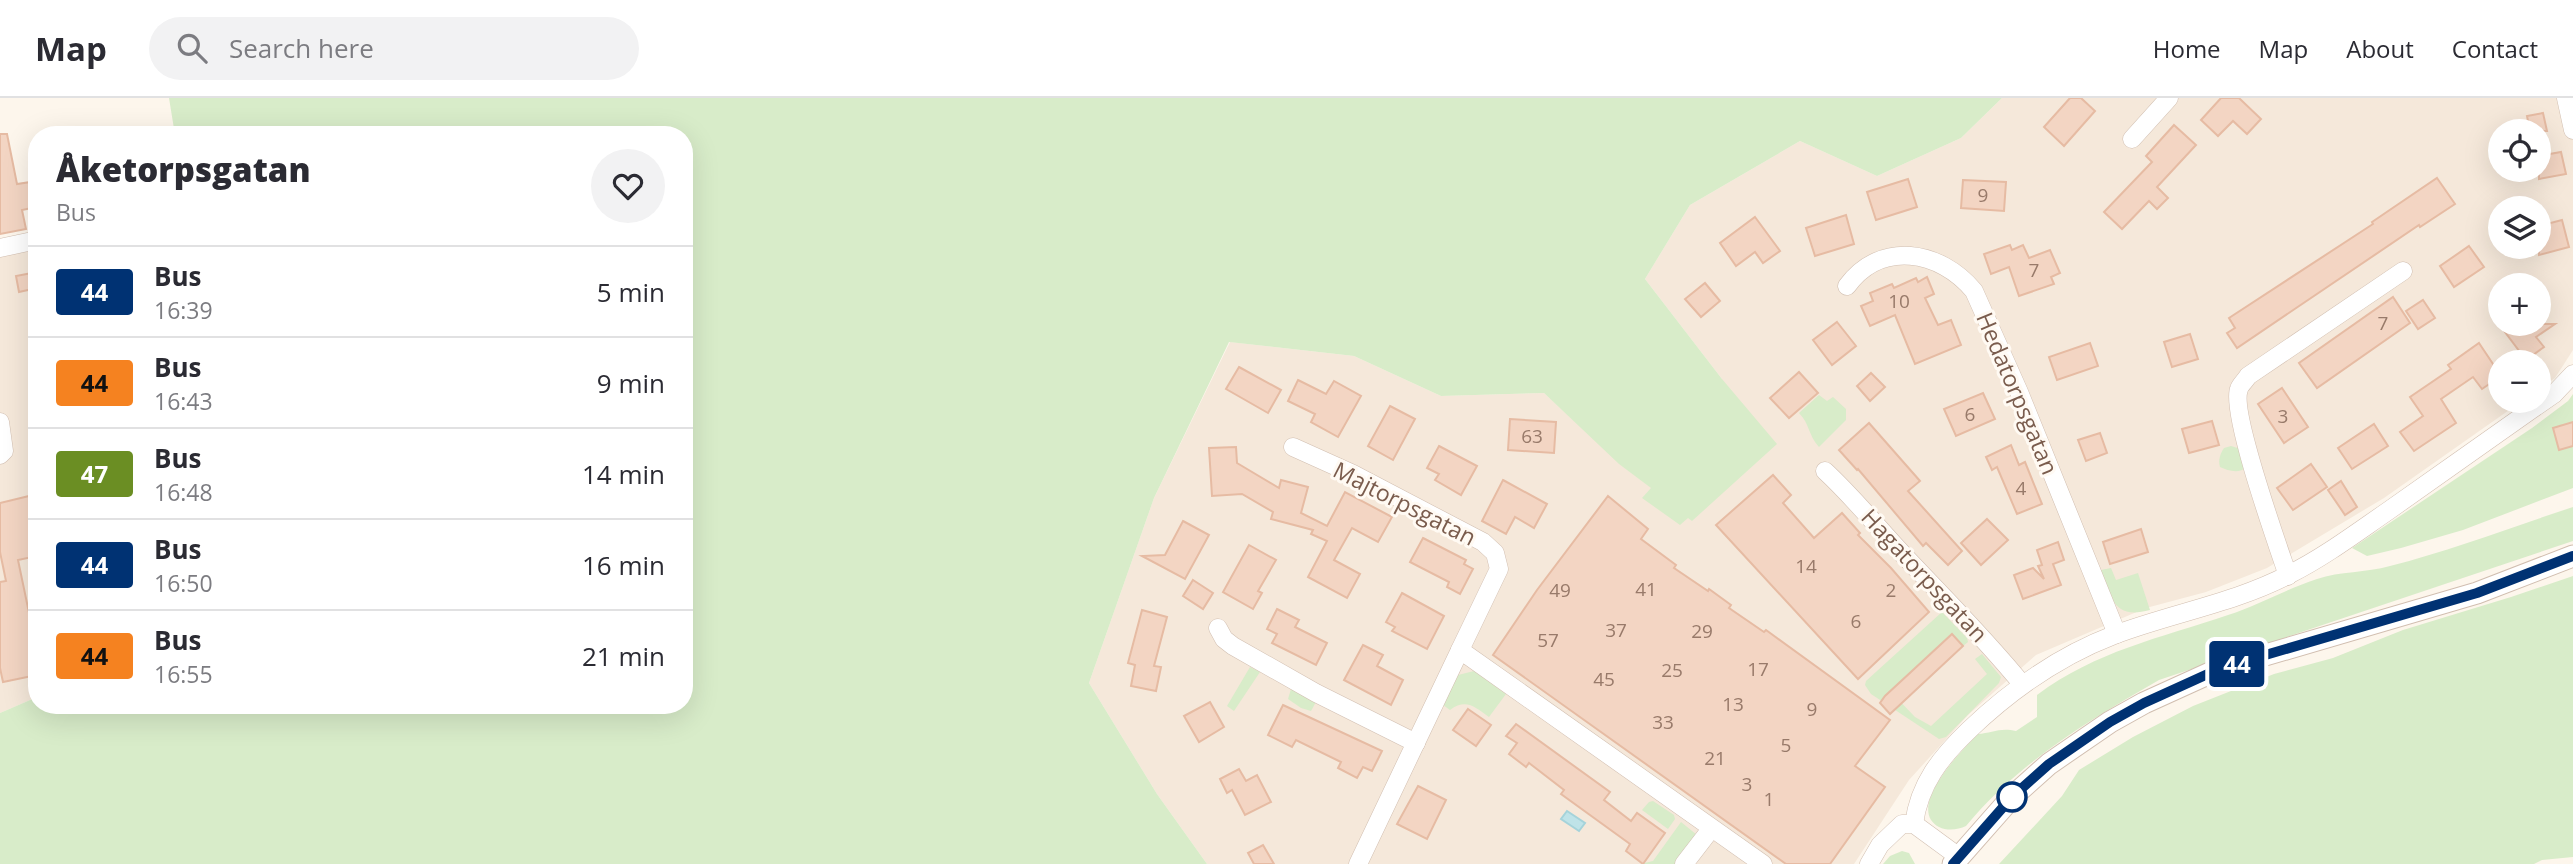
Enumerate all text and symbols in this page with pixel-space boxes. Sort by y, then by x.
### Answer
search box [149,17,639,80]
text: Map [35,26,107,71]
icon: search [173,29,211,67]
text: Search here [229,30,374,66]
text: Home [2153,32,2221,65]
text: Map [2259,32,2308,65]
text: About [2346,32,2414,65]
text: Contact [2452,32,2538,65]
map controls [2488,119,2551,413]
button: locate [2488,119,2551,182]
text: Åketorpsgatan [56,147,311,192]
button: heart [591,149,665,223]
house number: 9 [1978,182,1988,208]
text: Bus [56,196,96,228]
button: layers [2488,196,2551,259]
house number: 7 [2029,257,2039,283]
text: Bus [154,258,201,294]
button: + [2488,273,2551,336]
text: 5 min [597,274,665,310]
text: 44 [81,275,108,308]
house number: 10 [1888,288,1910,314]
text: 16:39 [154,294,213,326]
street label: Hedatorpsgatan [1969,307,2067,479]
house number: 7 [2378,310,2388,336]
text: Bus [154,349,201,385]
button: − [2488,350,2551,413]
text: 9 min [597,365,665,401]
text: 44 [81,366,108,399]
text: 16:43 [154,385,213,417]
house number: 6 [1965,401,1975,427]
house number: 3 [2278,403,2288,429]
house number: 63 [1521,423,1543,449]
text: Bus [154,440,201,476]
street label: Majtorpsgatan [1328,453,1482,553]
text: 14 min [582,456,665,492]
text: 47 [81,457,108,490]
house number: 4 [2016,475,2027,501]
text: 16:48 [154,476,213,508]
street label: Hagatorpsgatan [1855,501,1995,649]
text: Bus [154,531,201,567]
text: 16 min [582,547,665,583]
text: 44 [81,548,108,581]
house number: 14 [1795,553,1817,579]
text: 16:50 [154,567,213,599]
house number: 41 [1635,576,1657,602]
house number: 49 [1549,577,1571,603]
house number: 2 [1886,577,1896,603]
house number: 6 [1851,608,1861,634]
house number: 37 [1605,617,1627,643]
house number: 29 [1691,618,1713,644]
text: Bus [154,622,201,658]
house number: 57 [1537,627,1559,653]
text: 21 min [582,638,665,674]
text: 44 [81,639,108,672]
line badge: 44 [2206,641,2268,687]
text: 44 [2223,647,2251,680]
house number: 17 [1747,656,1769,682]
house number: 25 [1661,657,1683,683]
text: 16:55 [154,658,213,690]
house number: 45 [1593,666,1615,692]
house number: 13 [1722,691,1744,717]
house number: 9 [1807,696,1817,722]
house number: 33 [1652,709,1674,735]
house number: 5 [1781,732,1791,758]
house number: 21 [1704,745,1726,771]
house number: 3 [1742,771,1752,797]
unlabelled marker [1997,782,2027,812]
house number: 1 [1764,786,1774,812]

